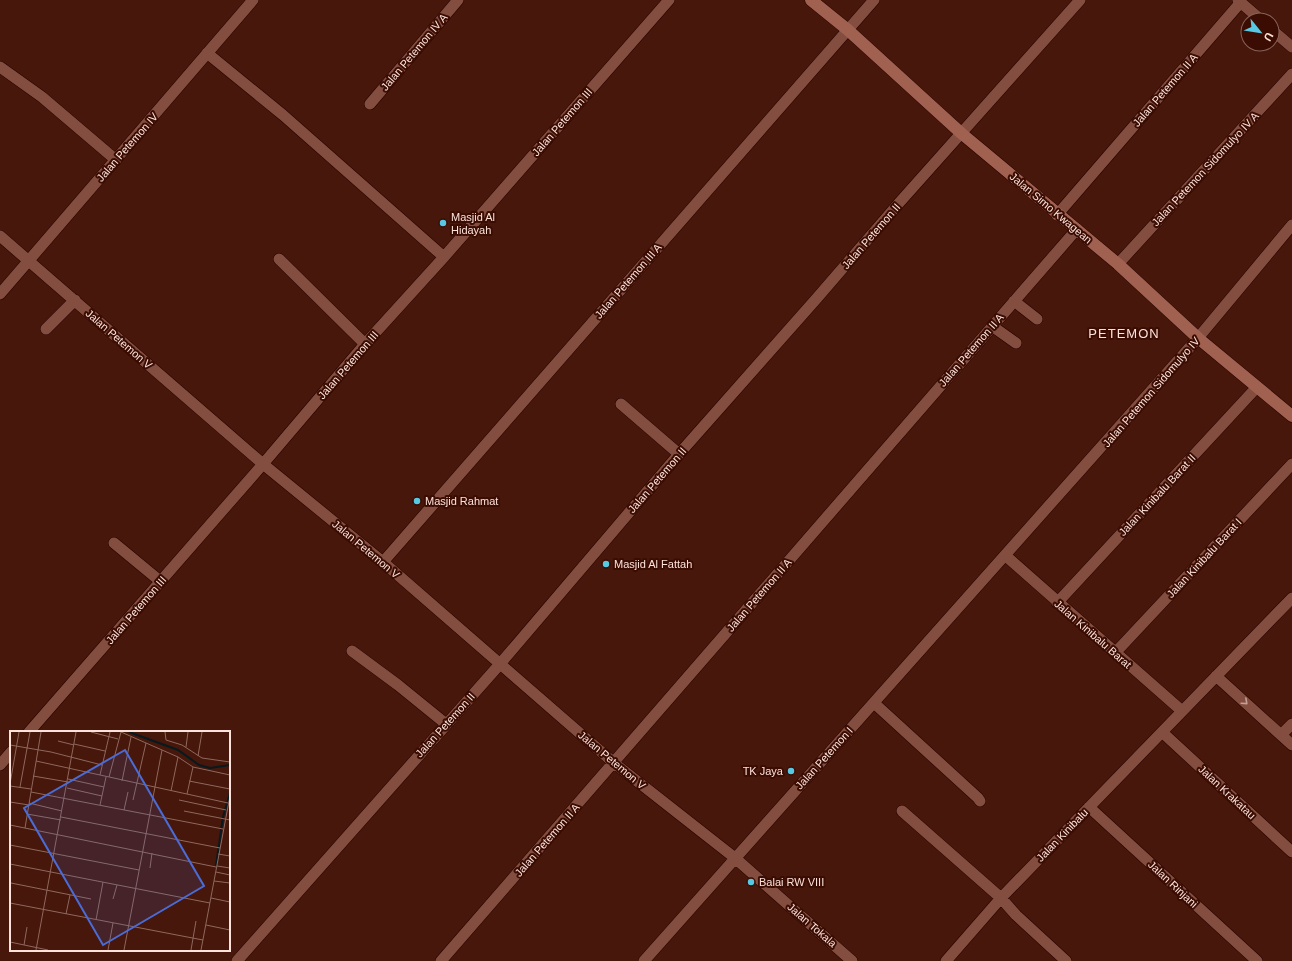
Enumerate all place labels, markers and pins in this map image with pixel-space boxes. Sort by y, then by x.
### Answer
place label: Masjid Al Hidayah [451,211,495,236]
marker: Masjid Al Hidayah [438,218,448,228]
place label: Masjid Rahmat [425,495,498,507]
marker: Masjid Rahmat [412,496,422,506]
place label: Masjid Al Fattah [614,558,692,570]
marker: Masjid Al Fattah [601,559,611,569]
place label: TK Jaya [743,765,784,777]
marker: TK Jaya [786,766,796,776]
place label: Balai RW VIII [759,876,824,888]
marker: Balai RW VIII [746,877,756,887]

